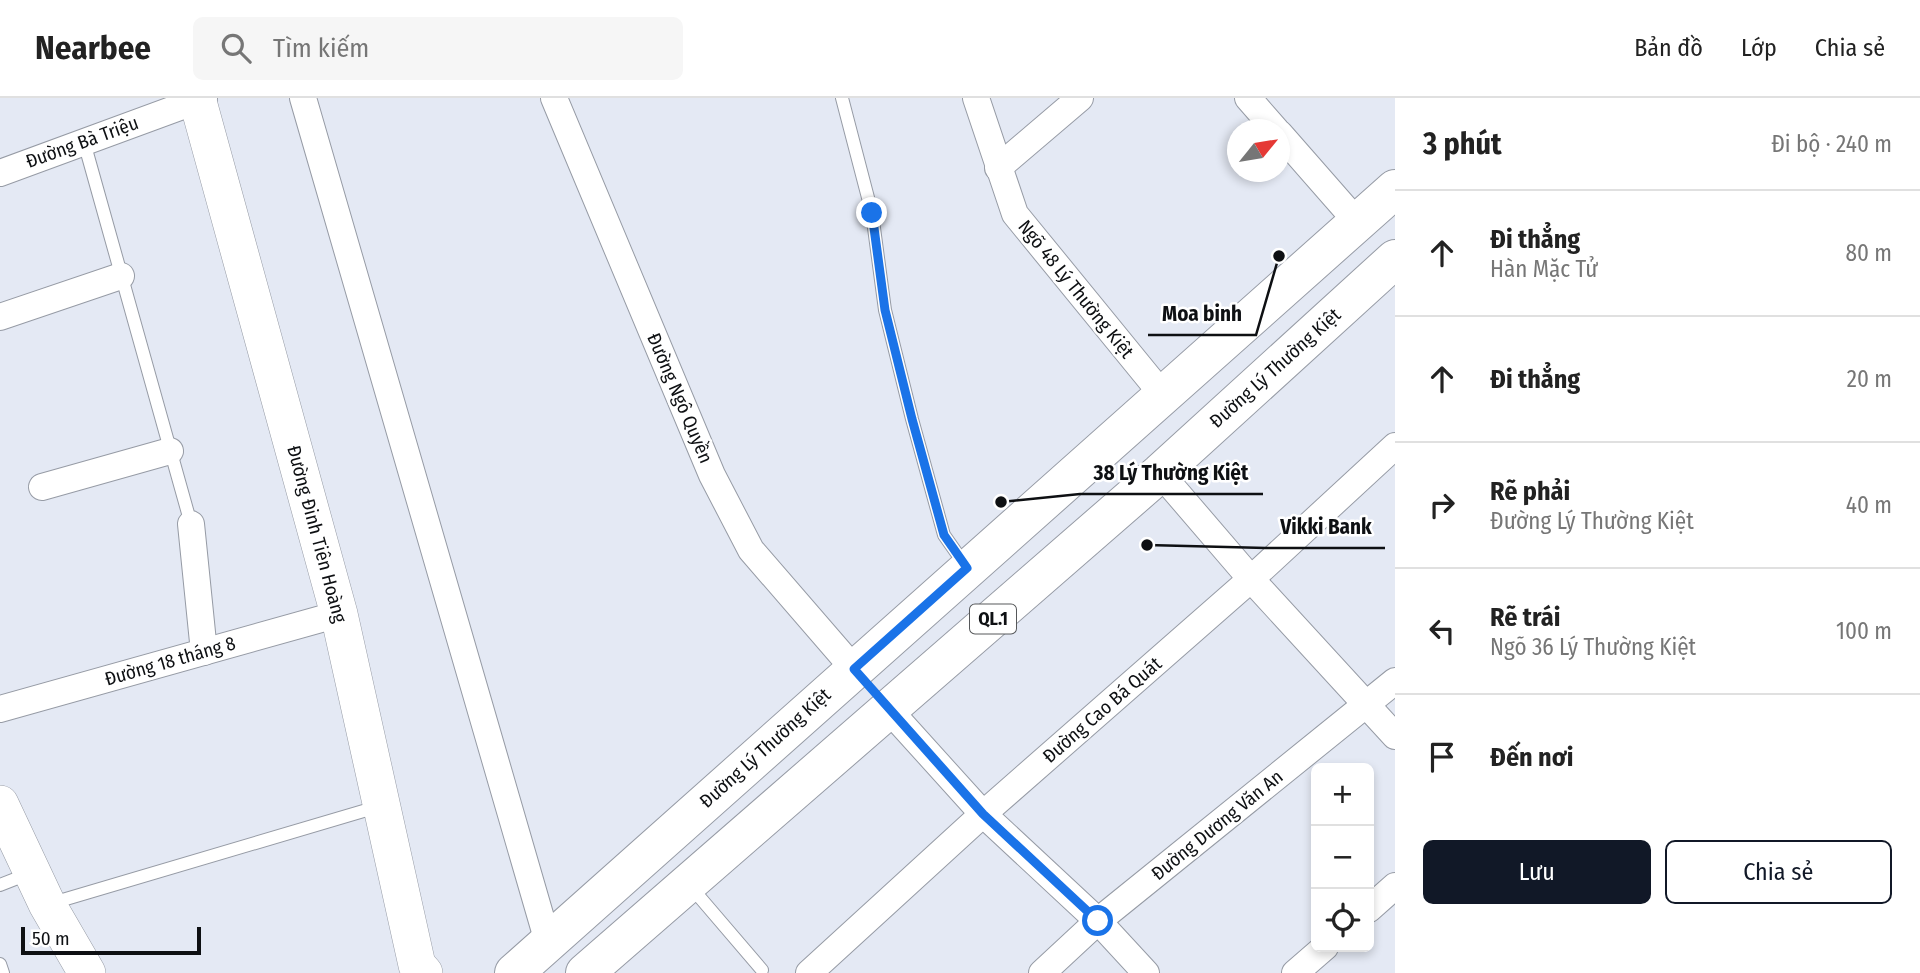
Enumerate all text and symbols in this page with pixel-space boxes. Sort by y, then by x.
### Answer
search box [193,17,683,80]
text: Nearbee [35,28,151,68]
icon: search [217,29,255,67]
text: Tìm kiếm [273,33,369,64]
text: Bản đồ [1634,34,1703,62]
text: Lớp [1741,34,1777,62]
text: Chia sẻ [1815,34,1885,62]
street label: Đường Bà Triệu [23,111,141,173]
north arrow [1227,119,1290,182]
text: 3 phút [1423,126,1502,162]
text: Đi bộ · 240 m [1771,130,1892,158]
route end [856,197,887,228]
street label: Ngõ 48 Lý Thường Kiệt [1013,215,1139,363]
text: Đi thẳng [1490,224,1580,255]
icon: ahead [1423,234,1461,272]
text: 80 m [1845,239,1892,267]
text: Hàn Mặc Tử [1490,255,1598,283]
callout: Moa binh [1148,293,1256,335]
text: Moa binh [1162,301,1242,327]
street label: Đường Lý Thường Kiệt [1205,303,1346,433]
street label: Đường Ngô Quyền [642,329,718,467]
icon: ahead [1423,360,1461,398]
text: Đi thẳng [1490,364,1580,395]
text: 20 m [1847,365,1892,393]
street label: Đường Đinh Tiên Hoàng [282,443,352,625]
callout: 38 Lý Thường Kiệt [1080,452,1263,494]
text: 38 Lý Thường Kiệt [1093,460,1249,486]
text: Rẽ phải [1490,476,1570,507]
icon: right [1423,486,1461,524]
text: 40 m [1846,491,1892,519]
callout: Vikki Bank [1266,506,1385,548]
text: Đường Lý Thường Kiệt [1490,507,1694,535]
text: Vikki Bank [1279,514,1372,540]
text: Rẽ trái [1490,602,1560,633]
road number: QL.1 [970,604,1016,634]
icon: left [1423,612,1461,650]
text: 100 m [1836,617,1892,645]
street label: Đường 18 tháng 8 [102,631,238,691]
text: Ngõ 36 Lý Thường Kiệt [1490,633,1696,661]
street label: Đường Cao Bá Quát [1038,652,1167,768]
street label: Đường Lý Thường Kiệt [695,683,836,813]
icon: arrive [1423,738,1461,776]
text: Đến nơi [1490,742,1573,773]
map controls [1311,763,1374,952]
button: + [1311,763,1374,826]
street label: Đường Dương Văn An [1147,765,1287,885]
button: − [1311,826,1374,889]
button: Lưu [1423,840,1651,904]
button: Chia sẻ [1665,840,1892,904]
button: locate [1311,889,1374,952]
route start [1082,905,1113,936]
scale bar [21,924,201,956]
text: 50 m [32,927,70,950]

